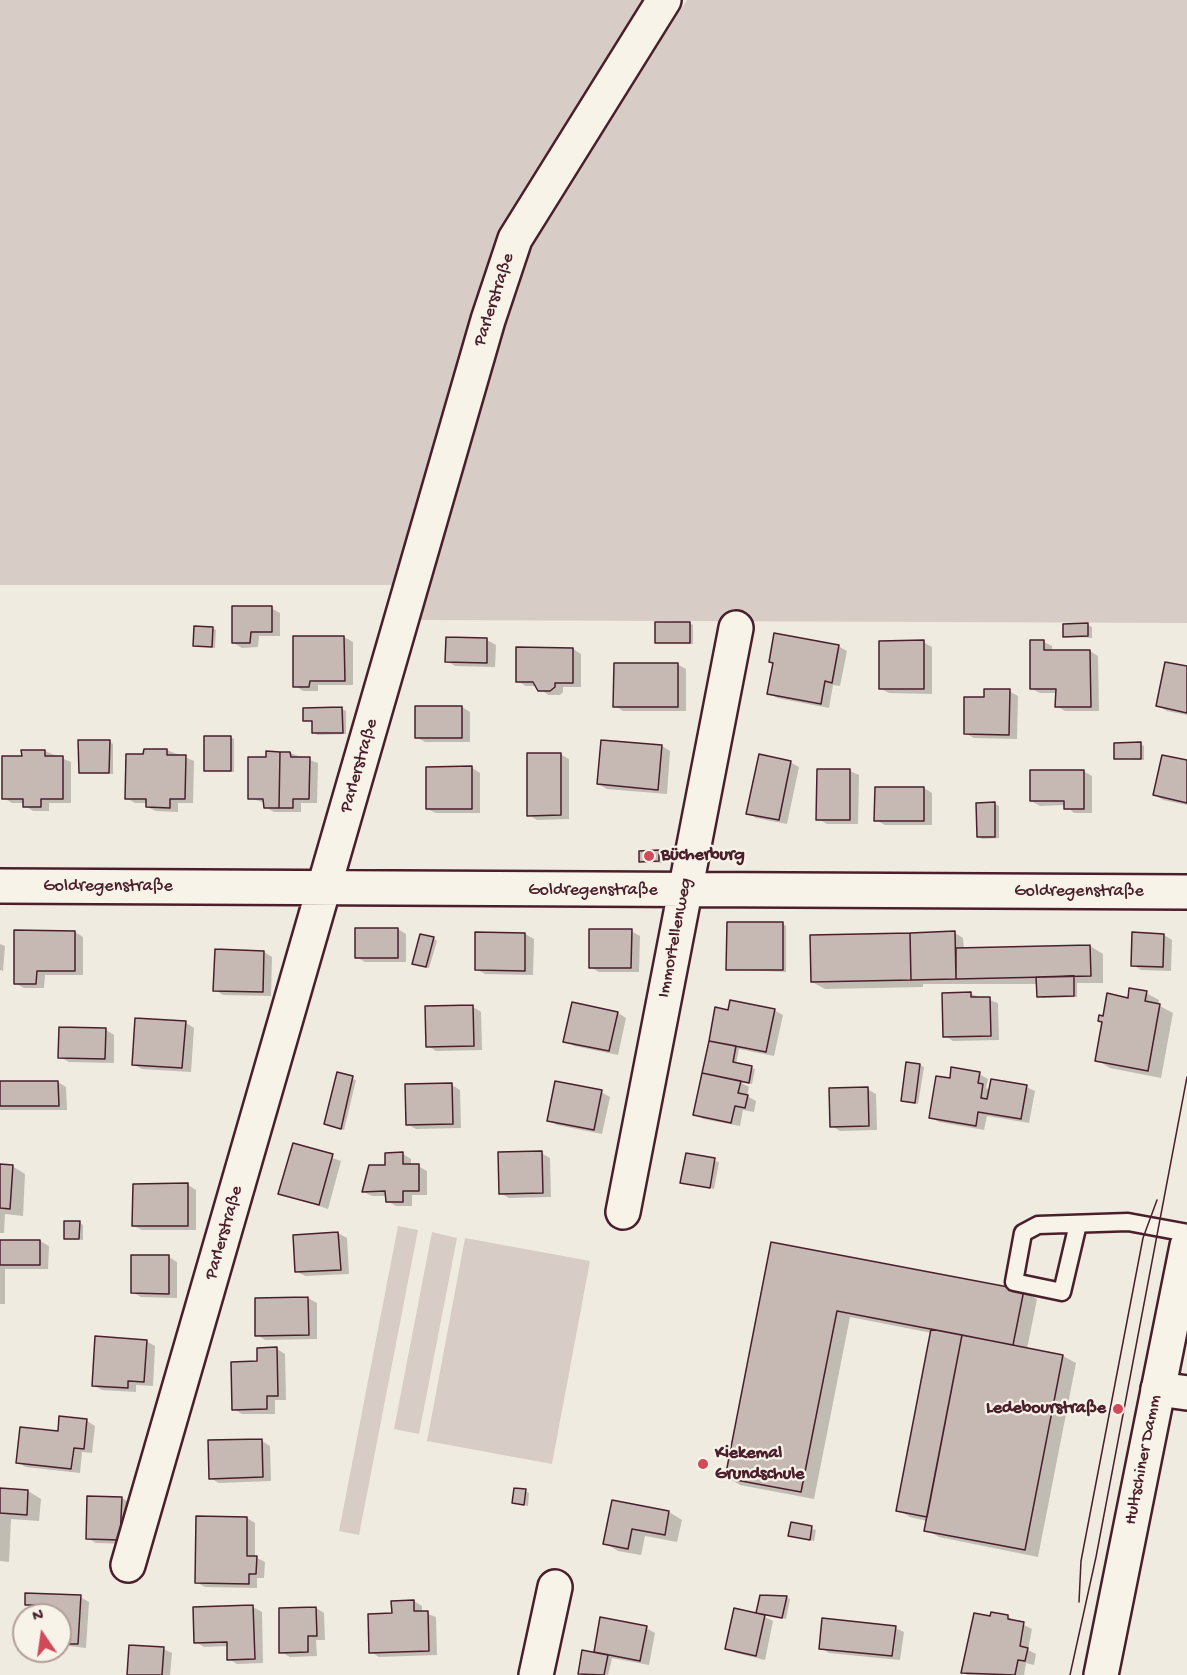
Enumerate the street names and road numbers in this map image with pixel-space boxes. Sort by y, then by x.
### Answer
street label: Parlerstraße [470,251,520,349]
street label: Parlerstraße [336,717,384,815]
street label: Goldregenstraße [43,876,173,898]
street label: Immortellenweg [654,876,698,1000]
street label: Goldregenstraße [528,880,658,902]
street label: Goldregenstraße [1014,881,1144,903]
street label: Parlerstraße [201,1184,249,1282]
street label: Hultschiner Damm [1121,1393,1167,1527]

